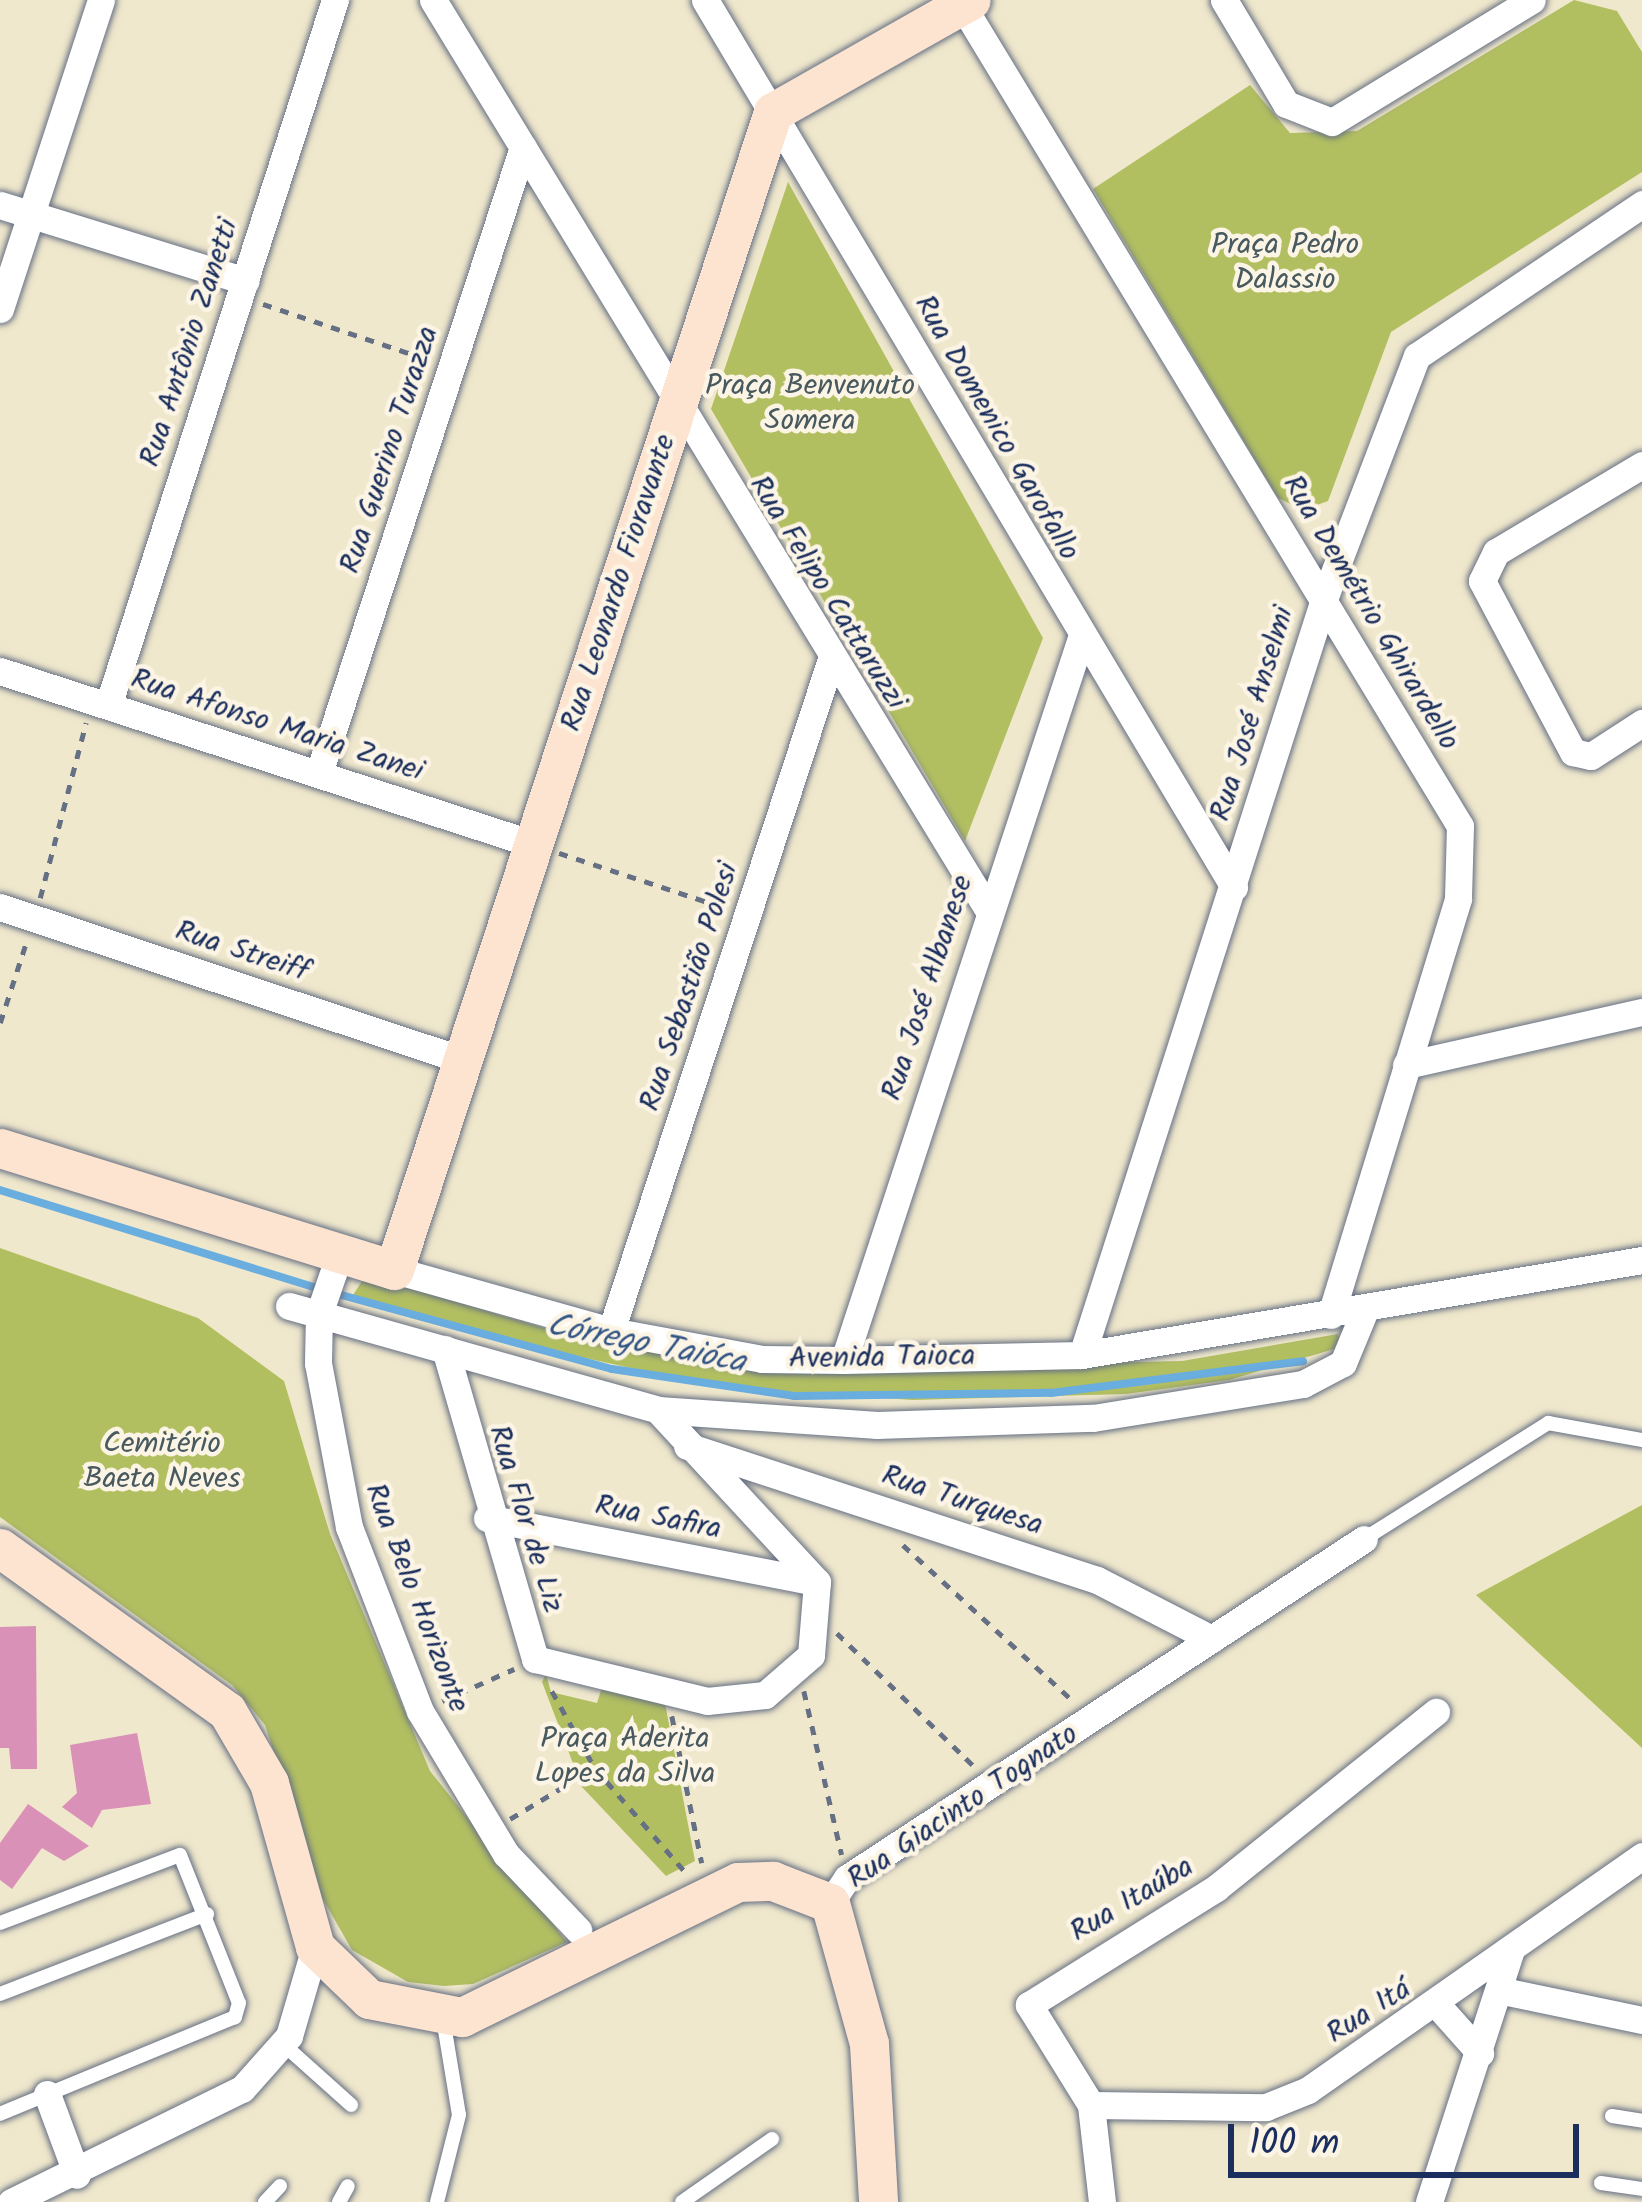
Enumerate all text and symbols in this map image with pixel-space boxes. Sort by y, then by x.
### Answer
street label: Rua Antônio Zanetti [133,214,247,472]
park label: Praça Pedro Dalassio [1211,227,1359,298]
street label: Rua Domenico Garofallo [905,289,1087,567]
street label: Rua Guerino Turazza [333,322,447,578]
park label: Praça Benvenuto Somera [705,368,915,438]
street label: Rua Leonardo Fioravante [554,430,684,736]
street label: Rua Felipo Cattaruzzi [740,469,914,717]
street label: Rua Demétrio Ghirardello [1274,469,1466,757]
street label: Rua José Anselmi [1203,602,1303,826]
street label: Rua Afonso Maria Zanei [126,662,428,790]
street label: Rua Sebastião Polesi [633,858,747,1116]
street label: Rua José Albanese [875,871,981,1105]
street label: Rua Streiff [170,913,314,991]
water label: Córrego Taióca [543,1306,749,1384]
street label: Avenida Taioca [788,1338,976,1378]
street label: Rua Flor de Liz [479,1421,571,1617]
park label: Cemitério Baeta Neves [83,1426,241,1496]
street label: Rua Turquesa [877,1458,1047,1544]
street label: Rua Belo Horizonte [356,1478,476,1718]
street label: Rua Safira [592,1488,724,1548]
street label: Rua Giacinto Tognato [841,1716,1085,1898]
park label: Praça Aderita Lopes da Silva [535,1721,715,1792]
street label: Rua Itaúba [1064,1849,1200,1951]
street label: Rua Itá [1320,1972,1418,2052]
scale bar [1234,2100,1585,2174]
text: 100 m [1249,2116,1339,2173]

